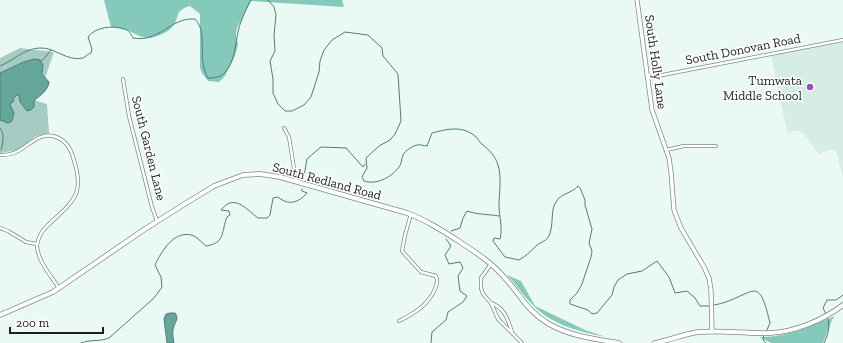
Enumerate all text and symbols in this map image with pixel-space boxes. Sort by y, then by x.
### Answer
street label: South Holly Lane [642,14,670,110]
street label: South Donovan Road [684,30,802,68]
place label: Tumwata Middle School [723,73,803,103]
marker: Tumwata Middle School [805,82,815,92]
street label: South Garden Lane [129,94,169,202]
street label: South Redland Road [271,159,383,203]
scale bar [10,309,103,335]
text: 200 m [16,316,50,330]

